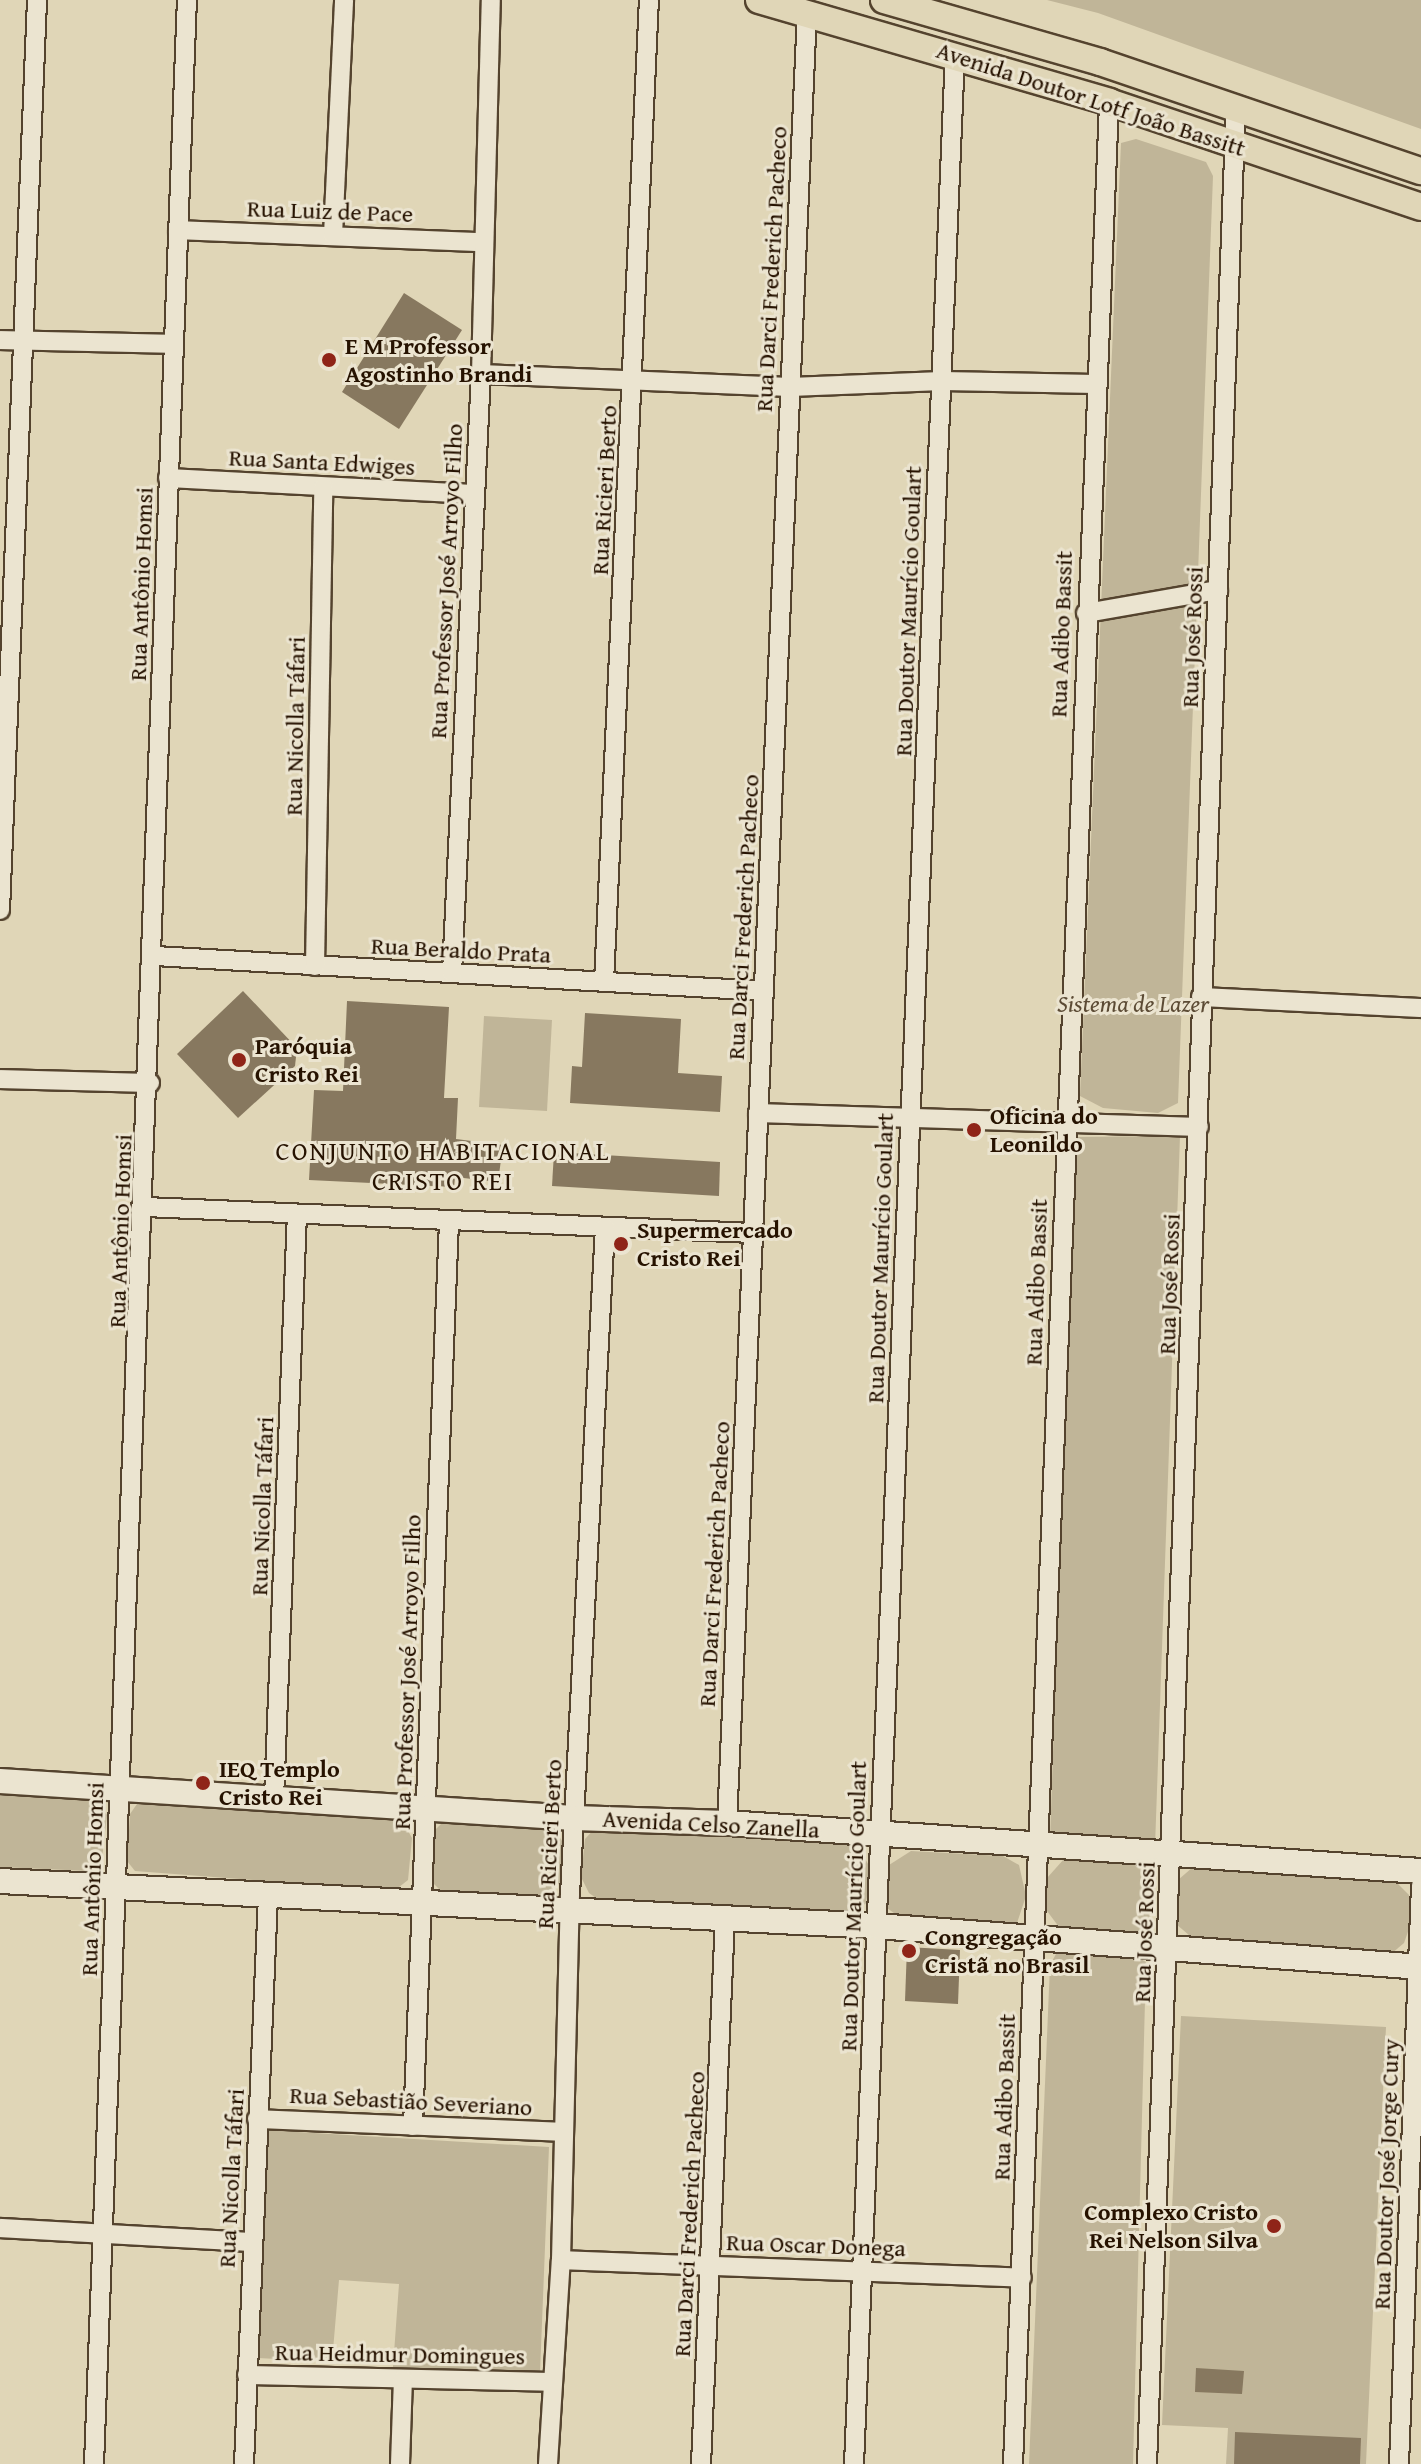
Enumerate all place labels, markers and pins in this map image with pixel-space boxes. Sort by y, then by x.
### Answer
place label: E M Professor Agostinho Brandi [345,332,532,388]
marker: E M Professor Agostinho Brandi [320,351,338,369]
place label: Paróquia Cristo Rei [255,1032,359,1088]
marker: Paróquia Cristo Rei [230,1051,248,1069]
place label: Oficina do Leonildo [990,1102,1098,1158]
marker: Oficina do Leonildo [965,1121,983,1139]
place label: Supermercado Cristo Rei [637,1216,793,1272]
marker: Supermercado Cristo Rei [612,1235,630,1253]
place label: IEQ Templo Cristo Rei [219,1755,340,1811]
marker: IEQ Templo Cristo Rei [194,1774,212,1792]
place label: Congregação Cristã no Brasil [925,1923,1089,1979]
marker: Congregação Cristã no Brasil [900,1942,918,1960]
place label: Complexo Cristo Rei Nelson Silva [1084,2198,1258,2254]
marker: Complexo Cristo Rei Nelson Silva [1265,2217,1283,2235]

